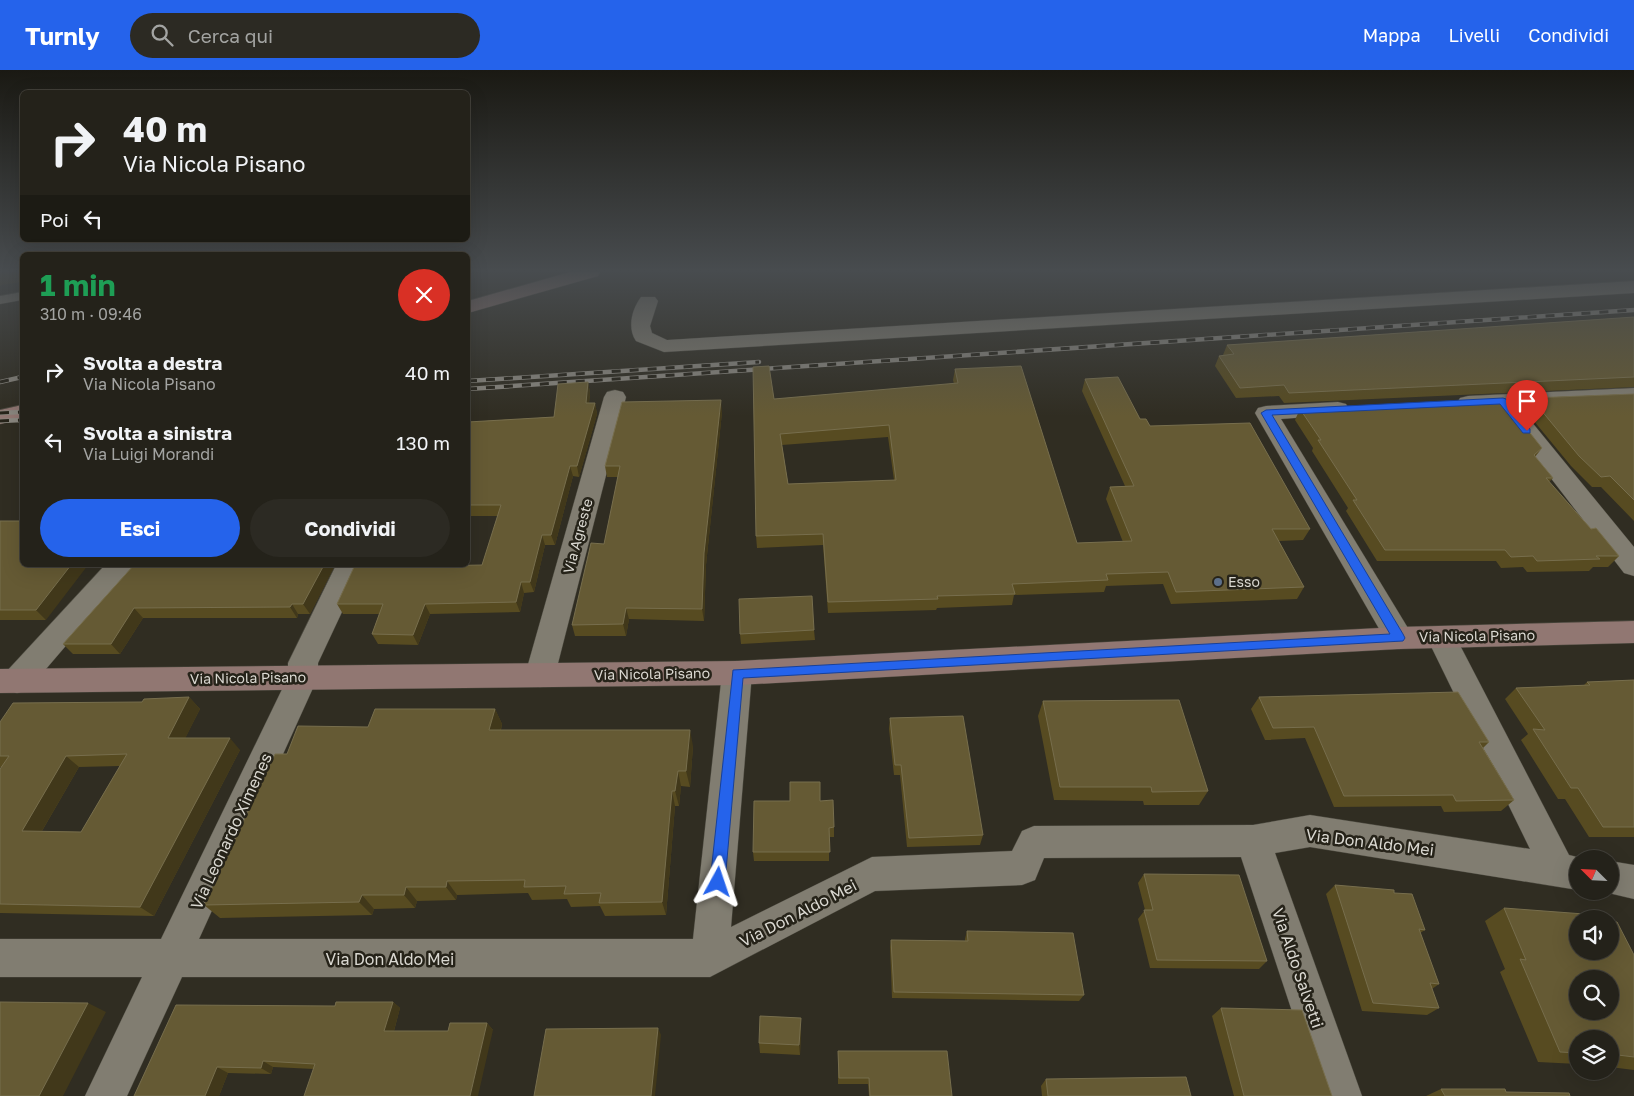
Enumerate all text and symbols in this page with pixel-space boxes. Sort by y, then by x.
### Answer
search box [130,13,480,58]
text: Turnly [25,21,100,50]
icon: search [148,21,176,49]
text: Cerca qui [188,24,273,47]
text: Mappa [1363,24,1421,46]
text: Livelli [1449,24,1500,46]
text: Condividi [1528,24,1609,46]
text: 40 m [123,108,207,150]
icon: right [40,110,105,175]
text: Via Nicola Pisano [123,150,305,177]
icon: left [79,205,107,233]
text: Poi [40,208,69,231]
text: 1 min [40,267,116,303]
button: close [398,269,450,321]
text: 310 m · 09:46 [40,304,142,324]
text: Svolta a destra [83,351,222,374]
icon: right [40,358,68,386]
text: 40 m [405,361,450,384]
text: Via Nicola Pisano [83,374,216,394]
pin [1506,380,1548,431]
icon: arrive [1513,387,1541,415]
text: Svolta a sinistra [83,421,232,444]
icon: left [40,428,68,456]
text: 130 m [396,431,450,454]
text: Via Luigi Morandi [83,444,214,464]
street label: Via Agreste [559,496,596,575]
button: Esci [40,499,240,557]
button: Condividi [250,499,450,557]
place label: Esso [1228,573,1260,590]
marker: Esso [1212,576,1224,588]
street label: Via Nicola Pisano [1419,626,1535,645]
street label: Via Nicola Pisano [594,664,710,683]
street label: Via Nicola Pisano [190,668,306,687]
street label: Via Leonardo Ximenes [186,750,276,912]
street label: Via Don Aldo Mei [1305,824,1435,860]
north arrow [1569,850,1619,900]
map controls [1569,850,1619,1080]
position arrow [691,855,743,907]
street label: Via Don Aldo Mei [736,875,860,951]
street label: Via Aldo Salvetti [1268,905,1328,1031]
button: sound [1569,910,1619,960]
street label: Via Don Aldo Mei [326,949,454,969]
button: search [1569,970,1619,1020]
button: layers [1569,1030,1619,1080]

